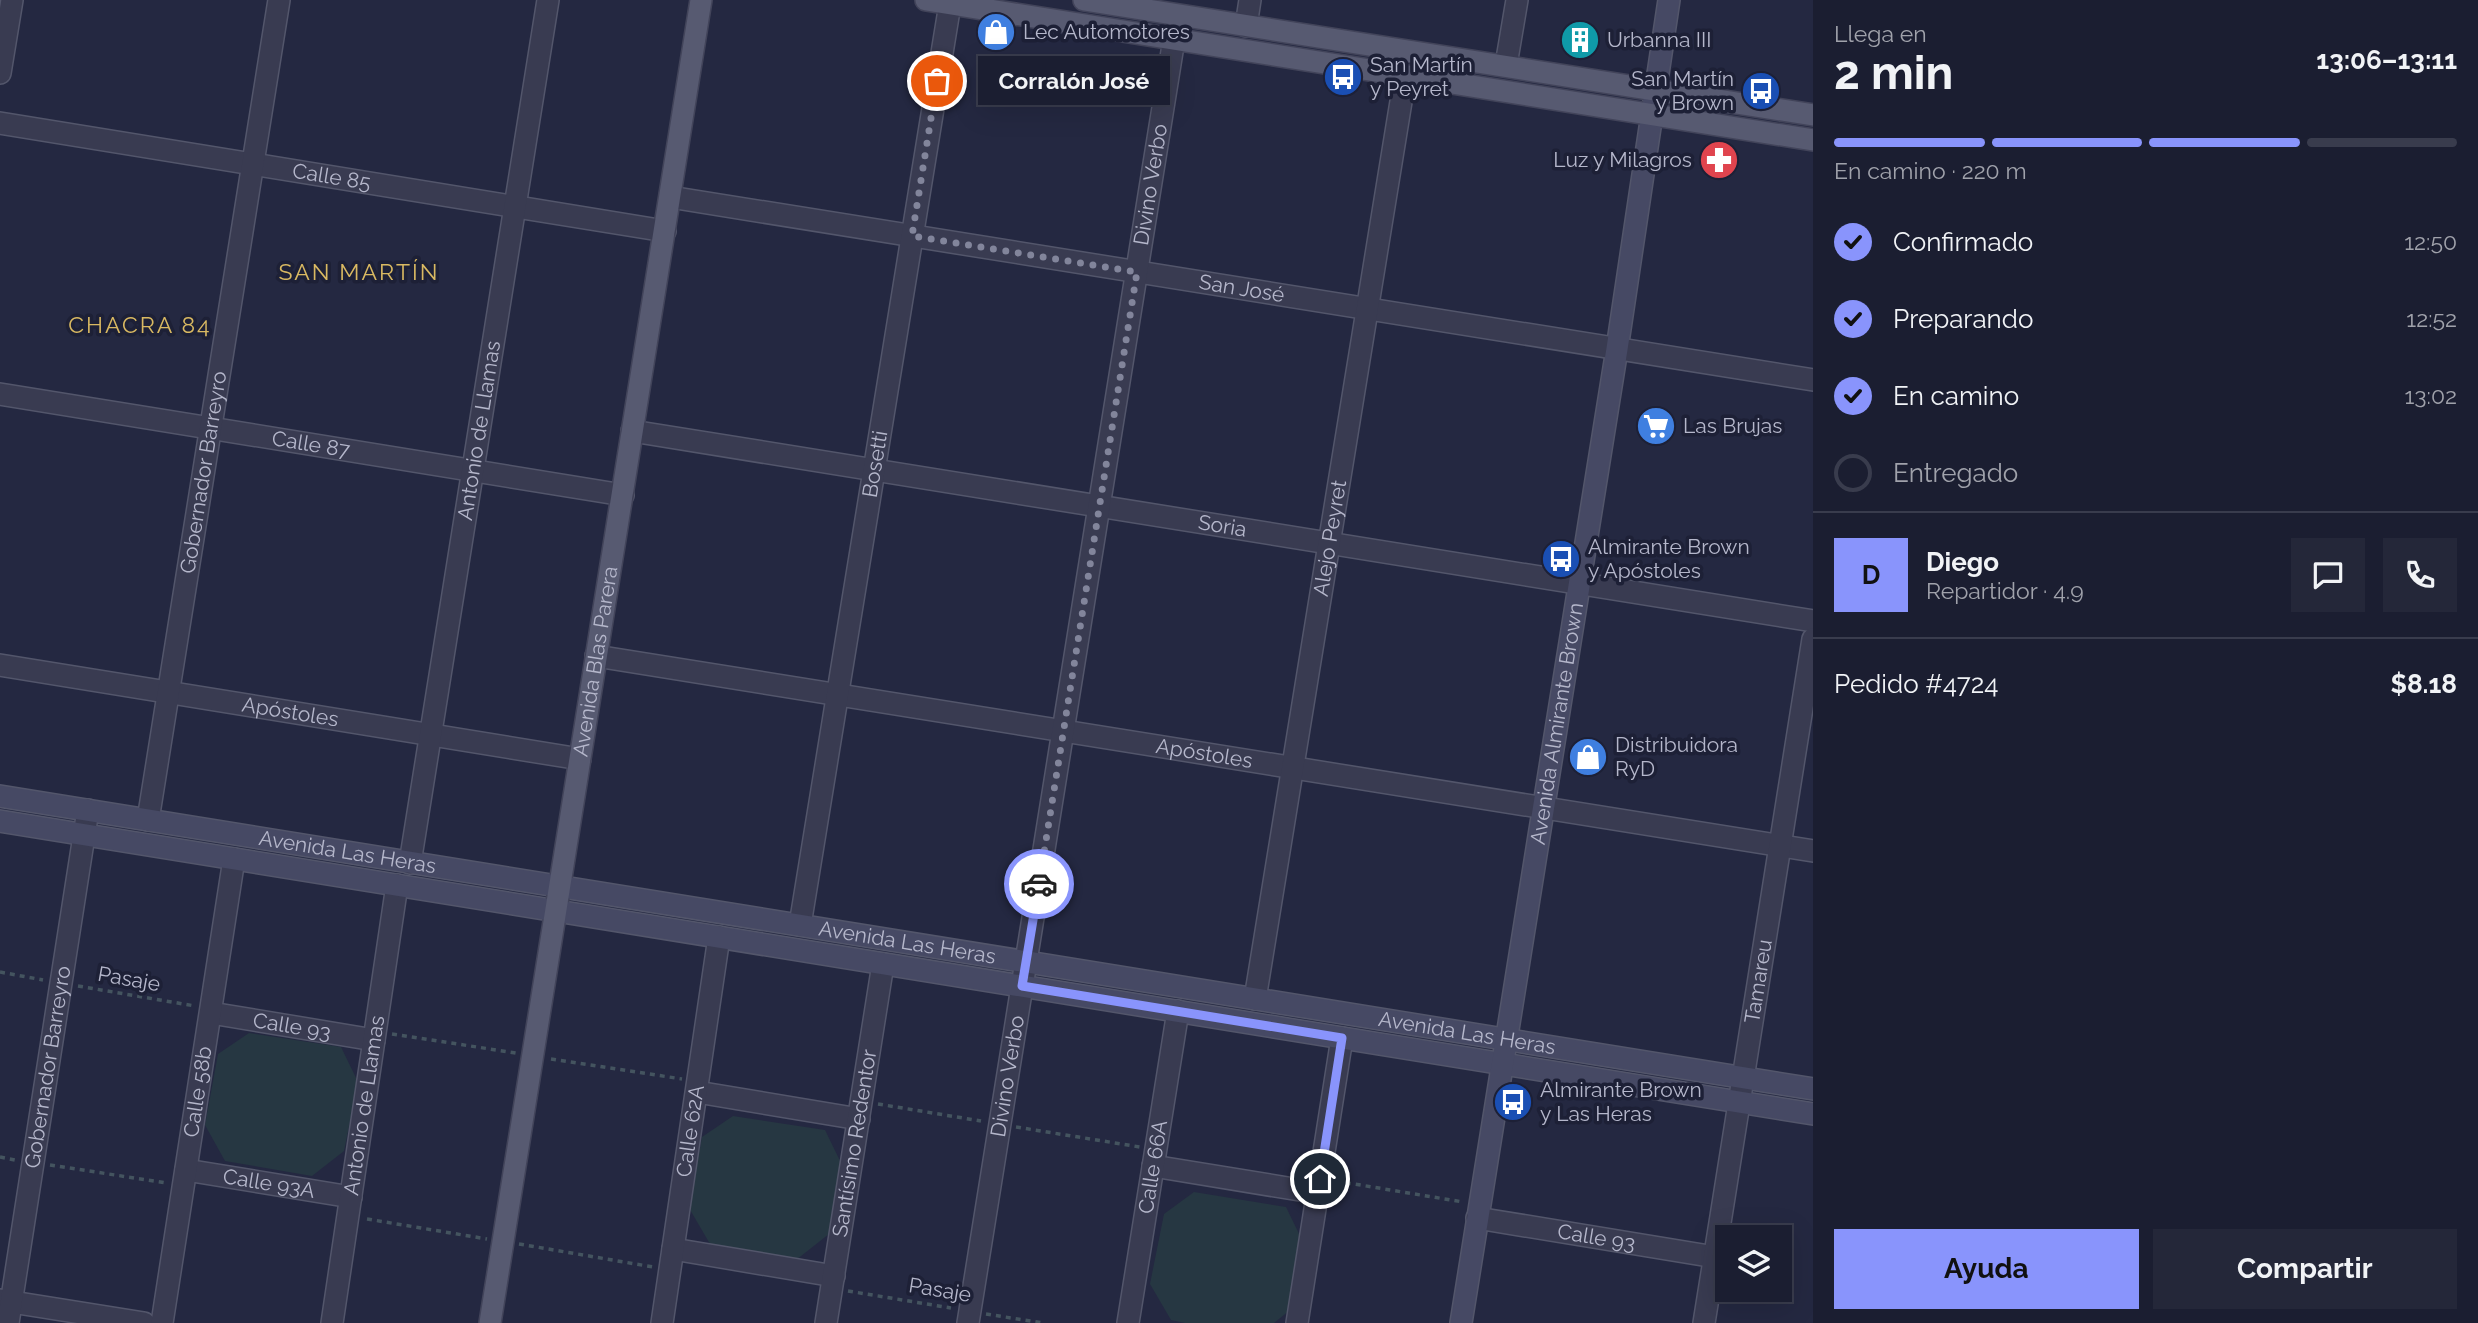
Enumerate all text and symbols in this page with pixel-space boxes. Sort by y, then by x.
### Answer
shop icon: Lec Automotores [975,11,1017,53]
place label: Lec Automotores [1023,19,1190,44]
building icon: Urbanna III [1559,19,1601,61]
text: Llega en [1834,20,1927,47]
place label: Urbanna III [1607,27,1711,52]
text: 13:06–13:11 [2316,45,2457,75]
text: 2 min [1834,46,1953,100]
pin [907,51,967,111]
place label: San Martín y Peyret [1370,52,1473,101]
callout: Corralón José [979,56,1172,106]
bus stop icon: San Martín y Peyret [1322,56,1364,98]
icon: bag [918,62,956,100]
place label: San Martín y Brown [1631,66,1734,115]
text: Corralón José [999,67,1149,94]
bus stop icon: San Martín y Brown [1740,70,1782,112]
street label: Divino Verbo [1128,122,1172,247]
pharmacy icon: Luz y Milagros [1698,139,1740,181]
place label: Luz y Milagros [1553,147,1692,172]
text: En camino · 220 m [1834,157,2027,184]
street label: Calle 85 [291,158,373,195]
icon: check [1834,223,1872,261]
text: Confirmado [1893,227,2033,257]
text: 12:50 [2404,228,2457,255]
district label: SAN MARTÍN [279,258,439,285]
street label: San José [1197,269,1286,307]
icon: check [1834,300,1872,338]
text: Preparando [1893,304,2033,334]
text: 12:52 [2406,305,2457,332]
district label: CHACRA 84 [68,311,212,338]
street label: Antonio de Llamas [452,339,505,522]
street label: Gobernador Barreyro [175,369,232,575]
icon: check [1834,377,1872,415]
text: En camino [1893,381,2019,411]
text: 13:02 [2404,382,2457,409]
supermarket icon: Las Brujas [1635,405,1677,447]
place label: Las Brujas [1683,413,1782,438]
street label: Calle 87 [270,425,353,463]
street label: Bosetti [857,429,892,499]
text: Entregado [1893,458,2018,488]
street label: Alejo Peyret [1308,478,1351,598]
street label: Soria [1196,509,1248,542]
place label: Almirante Brown y Apóstoles [1588,534,1750,583]
bus stop icon: Almirante Brown y Apóstoles [1540,538,1582,580]
button: chat [2291,538,2365,612]
button: phone [2383,538,2457,612]
text: Diego [1926,547,1999,577]
text: D [1862,560,1880,590]
street label: Avenida Blas Parera [568,564,623,758]
text: Repartidor · 4.9 [1926,577,2084,604]
street label: Avenida Almirante Brown [1525,601,1588,846]
text: Pedido #4724 [1834,669,1998,699]
text: $8.18 [2390,669,2457,699]
street label: Apóstoles [240,691,340,732]
place label: Distribuidora RyD [1615,732,1738,781]
street label: Apóstoles [1154,733,1254,773]
shop icon: Distribuidora RyD [1567,736,1609,778]
street label: Avenida Las Heras [257,825,438,878]
courier [1004,849,1074,919]
icon: car [1020,865,1058,903]
street label: Avenida Las Heras [817,915,998,969]
street label: Tamareu [1739,937,1777,1025]
street label: Pasaje [96,961,162,996]
street label: Gobernador Barreyro [19,964,76,1170]
street label: Avenida Las Heras [1377,1006,1557,1059]
street label: Calle 93 [251,1007,333,1045]
street label: Divino Verbo [985,1013,1029,1139]
street label: Antonio de Llamas [338,1014,389,1197]
street label: Calle 58b [178,1044,217,1139]
street label: Santísimo Redentor [827,1047,881,1239]
place label: Almirante Brown y Las Heras [1540,1077,1702,1126]
bus stop icon: Almirante Brown y Las Heras [1492,1081,1534,1123]
street label: Calle 62A [671,1083,709,1179]
street label: Calle 66A [1133,1118,1172,1215]
pin [1290,1149,1350,1209]
icon: home [1301,1160,1339,1198]
street label: Calle 93A [221,1163,317,1203]
street label: Calle 93 [1556,1218,1637,1256]
map controls [1715,1225,1792,1302]
button: layers [1715,1225,1792,1302]
button: Ayuda [1834,1229,2139,1309]
button: Compartir [2153,1229,2457,1309]
street label: Pasaje [907,1272,973,1307]

